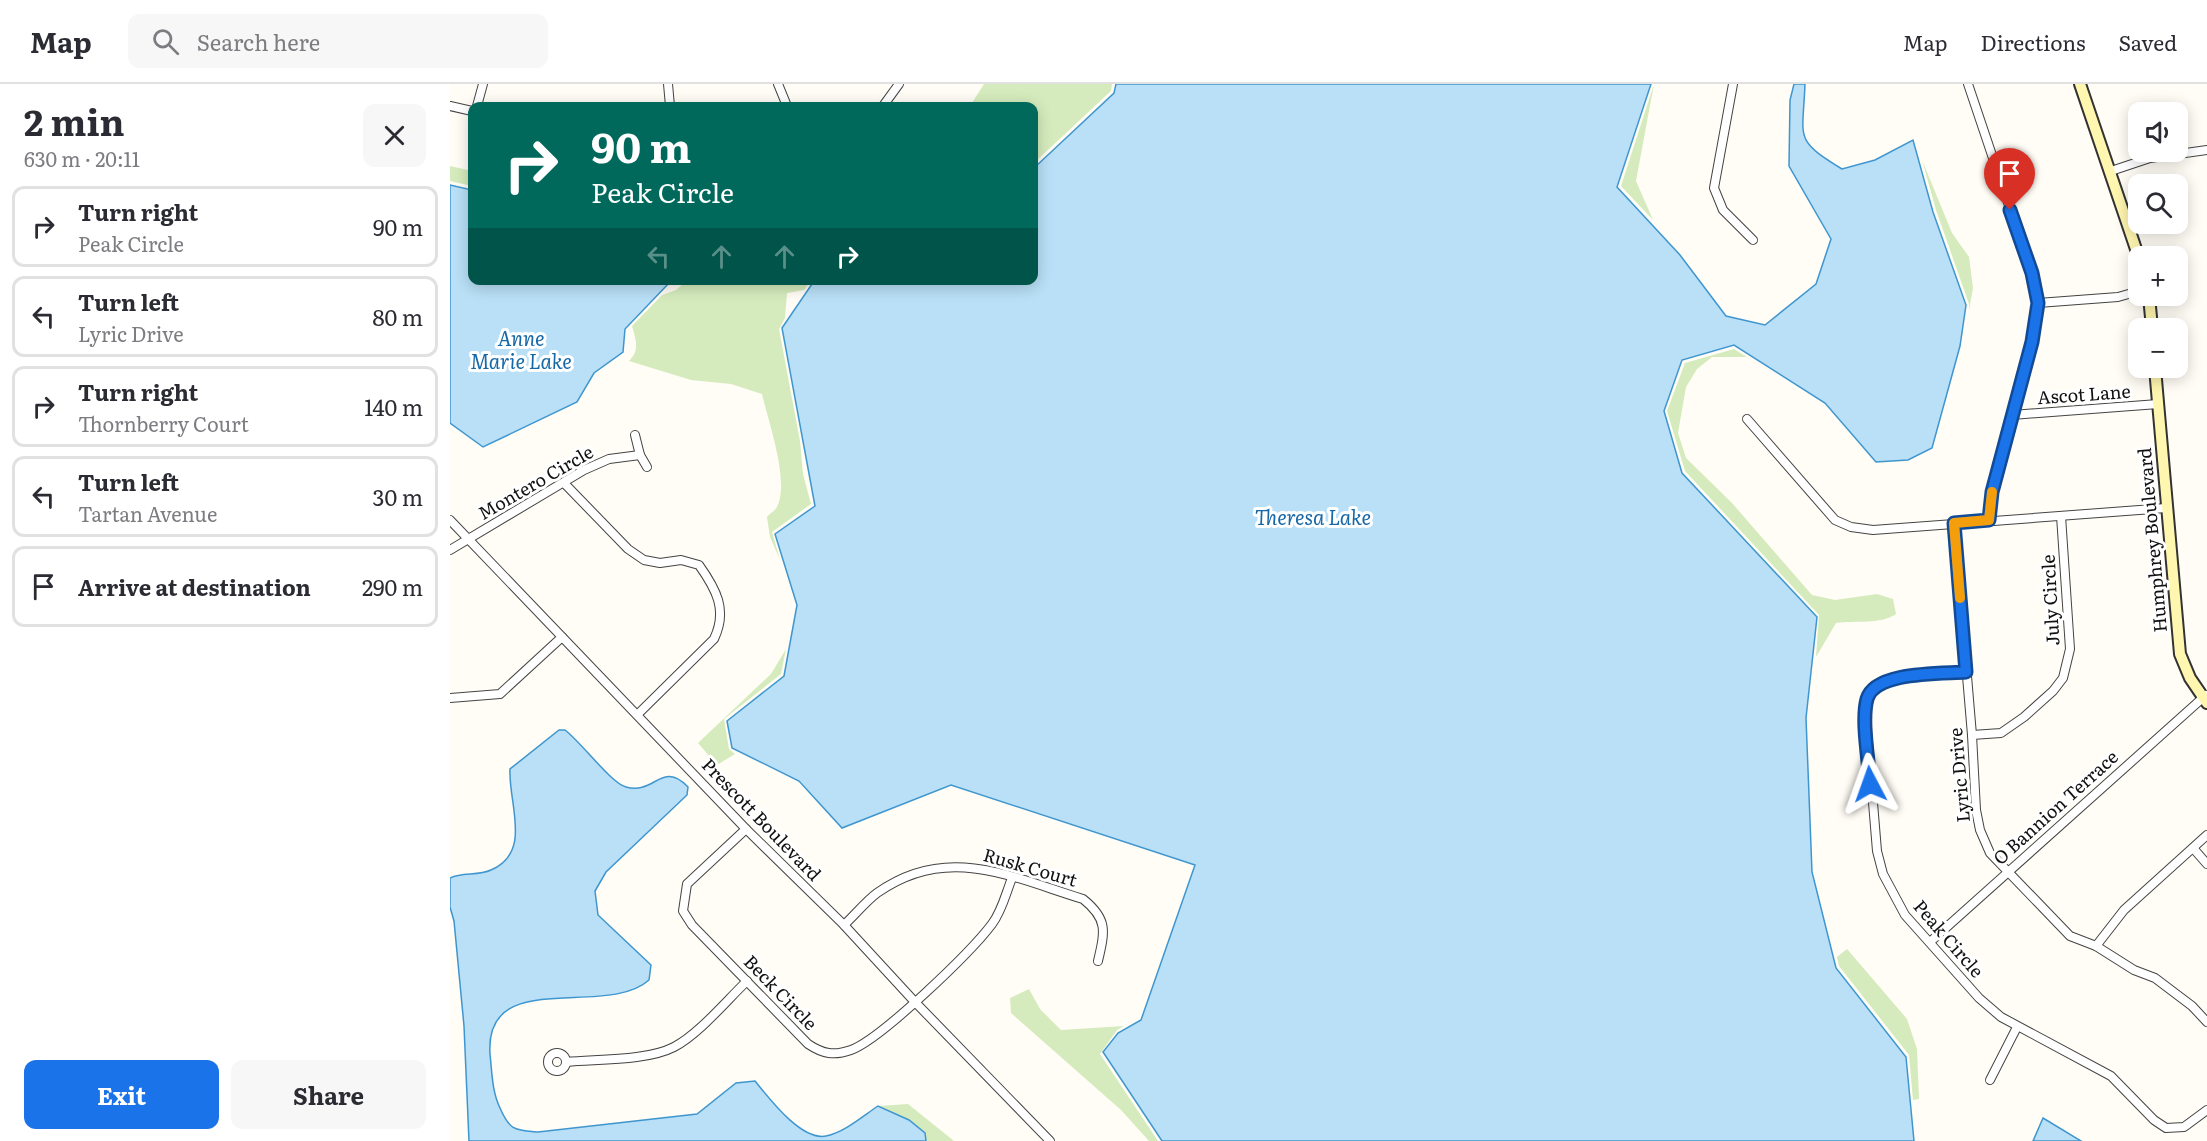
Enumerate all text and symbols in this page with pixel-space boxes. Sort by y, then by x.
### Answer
search box [128,14,548,68]
text: Map [30,20,92,62]
icon: search [149,25,182,58]
text: Search here [197,25,320,58]
text: Map [1903,26,1948,57]
text: Directions [1981,26,2086,57]
text: Saved [2119,26,2177,57]
text: 2 min [24,94,125,147]
map controls [2128,102,2188,378]
button: sound [2128,102,2188,162]
button: close [363,104,426,167]
text: 90 m [591,114,691,176]
icon: right [492,126,570,204]
text: 630 m · 20:11 [24,143,140,173]
pin [1984,148,2035,210]
icon: arrive [1993,157,2026,190]
text: Peak Circle [591,171,734,211]
button: search [2128,174,2188,234]
text: Turn right [78,195,198,228]
icon: right [27,210,60,243]
text: 90 m [373,210,423,243]
text: Peak Circle [78,228,184,258]
icon: left [642,240,675,273]
icon: ahead [705,240,738,273]
icon: ahead [768,240,801,273]
icon: right [831,240,864,273]
button: + [2128,246,2188,306]
text: Turn left [78,285,179,318]
icon: left [27,300,60,333]
text: 80 m [372,300,423,333]
text: Lyric Drive [78,318,184,348]
button: − [2128,318,2188,378]
water label: Anne Marie Lake [470,322,572,375]
text: Turn right [78,375,198,408]
street label: Ascot Lane [2036,377,2131,410]
icon: right [27,390,60,423]
text: 140 m [364,390,423,423]
text: Thornberry Court [78,408,249,438]
street label: Montero Circle [473,438,598,526]
street label: Humphrey Boulevard [2130,447,2173,634]
text: Turn left [78,465,179,498]
icon: left [27,480,60,513]
text: 30 m [373,480,423,513]
text: Tartan Avenue [78,498,217,528]
water label: Theresa Lake [1255,501,1371,531]
street label: July Circle [2034,554,2065,646]
icon: arrive [27,570,60,603]
text: Arrive at destination [78,570,311,603]
text: 290 m [362,570,423,603]
street label: Lyric Drive [1941,727,1976,824]
street label: O Bannion Terrace [1986,743,2124,871]
street label: Prescott Boulevard [696,751,828,886]
position arrow [1838,752,1902,816]
street label: Rusk Court [980,840,1081,893]
street label: Peak Circle [1908,893,1991,983]
street label: Beck Circle [738,948,824,1036]
button: Exit [24,1060,219,1129]
button: Share [231,1060,426,1129]

